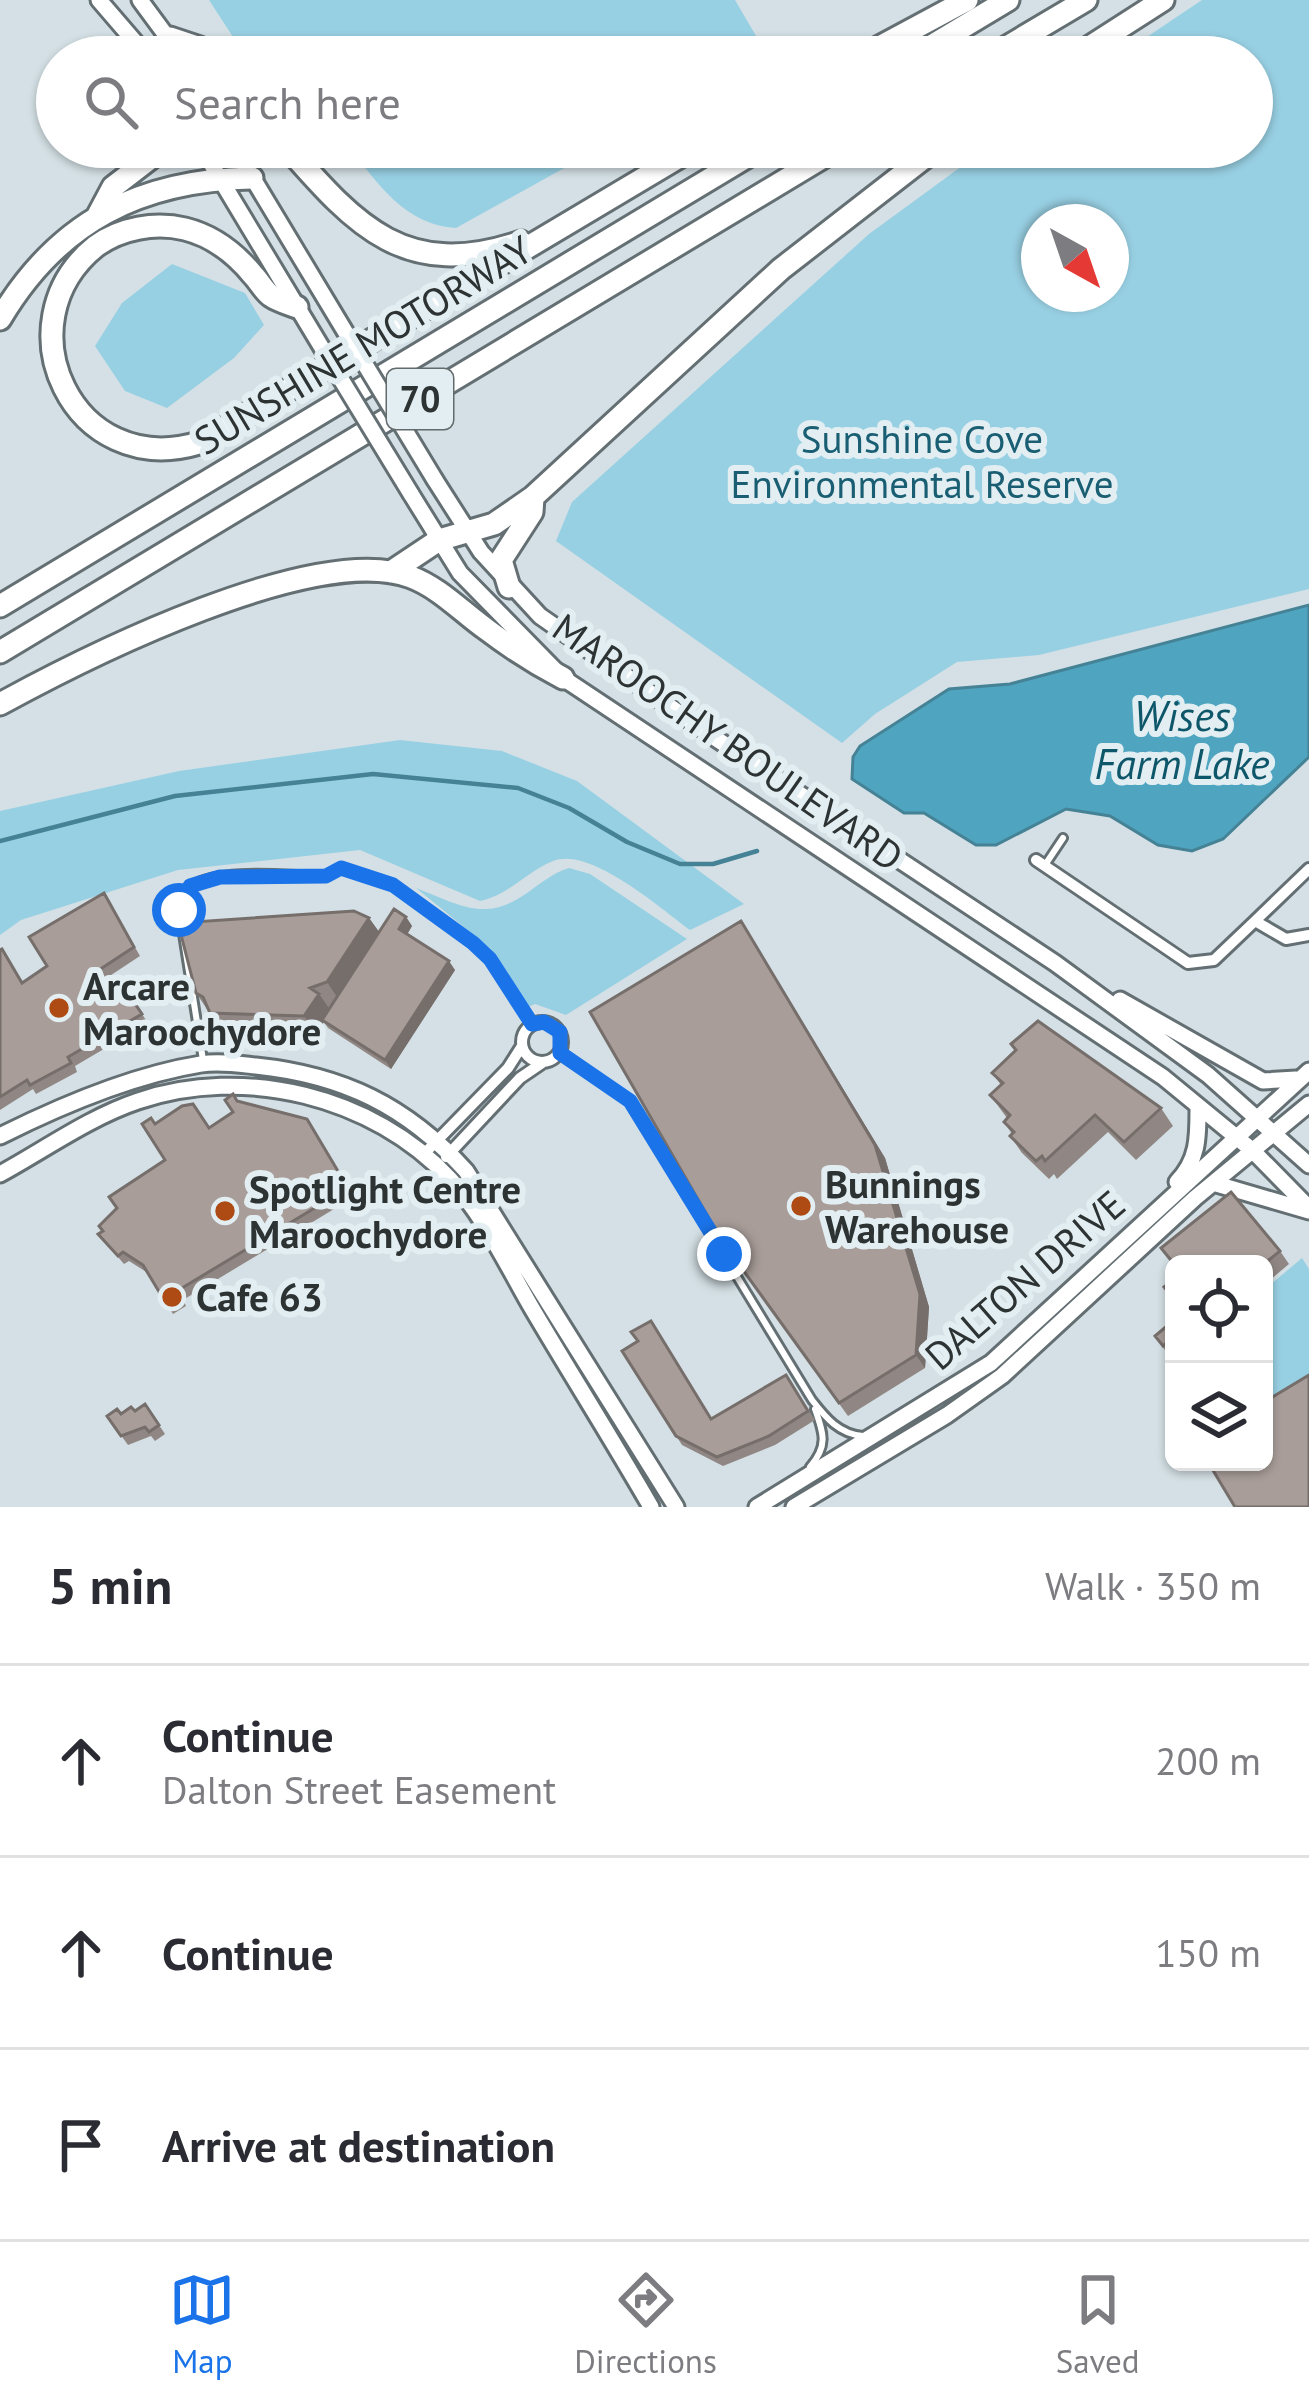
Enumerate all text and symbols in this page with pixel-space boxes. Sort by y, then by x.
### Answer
search box [36,36,1273,168]
icon: search [78,69,144,135]
text: Search here [174,73,401,131]
north arrow [1021,204,1129,312]
street label: SUNSHINE MOTORWAY [185,223,541,466]
road number: 70 [387,369,453,429]
park label: Sunshine Cove Environmental Reserve [731,413,1113,509]
street label: MAROOCHY BOULEVARD [543,601,913,882]
water label: Wises Farm Lake [1094,688,1270,791]
route start [152,883,206,937]
place label: Arcare Maroochydore [83,960,321,1056]
marker: Arcare Maroochydore [46,995,72,1021]
place label: Bunnings Warehouse [825,1158,1009,1254]
place label: Spotlight Centre Maroochydore [249,1163,521,1259]
street label: DALTON DRIVE [914,1179,1135,1381]
marker: Bunnings Warehouse [788,1193,814,1219]
marker: Spotlight Centre Maroochydore [212,1198,238,1224]
route end [697,1227,751,1281]
map controls [1165,1255,1273,1471]
button: locate [1165,1255,1273,1363]
place label: Cafe 63 [196,1271,323,1322]
marker: Cafe 63 [159,1284,185,1310]
button: layers [1165,1363,1273,1471]
text: 5 min [48,1552,172,1618]
text: Walk · 350 m [1045,1560,1261,1611]
text: Continue [162,1706,334,1764]
icon: ahead [48,1728,114,1794]
text: 200 m [1155,1735,1261,1786]
text: Dalton Street Easement [162,1764,556,1815]
icon: ahead [48,1920,114,1986]
text: Continue [162,1924,334,1982]
text: 150 m [1155,1927,1261,1978]
icon: arrive [48,2112,114,2178]
text: Arrive at destination [162,2116,555,2174]
tab: Map [169,2267,235,2382]
tab: Directions [574,2267,717,2382]
tab: Saved [1056,2267,1140,2382]

